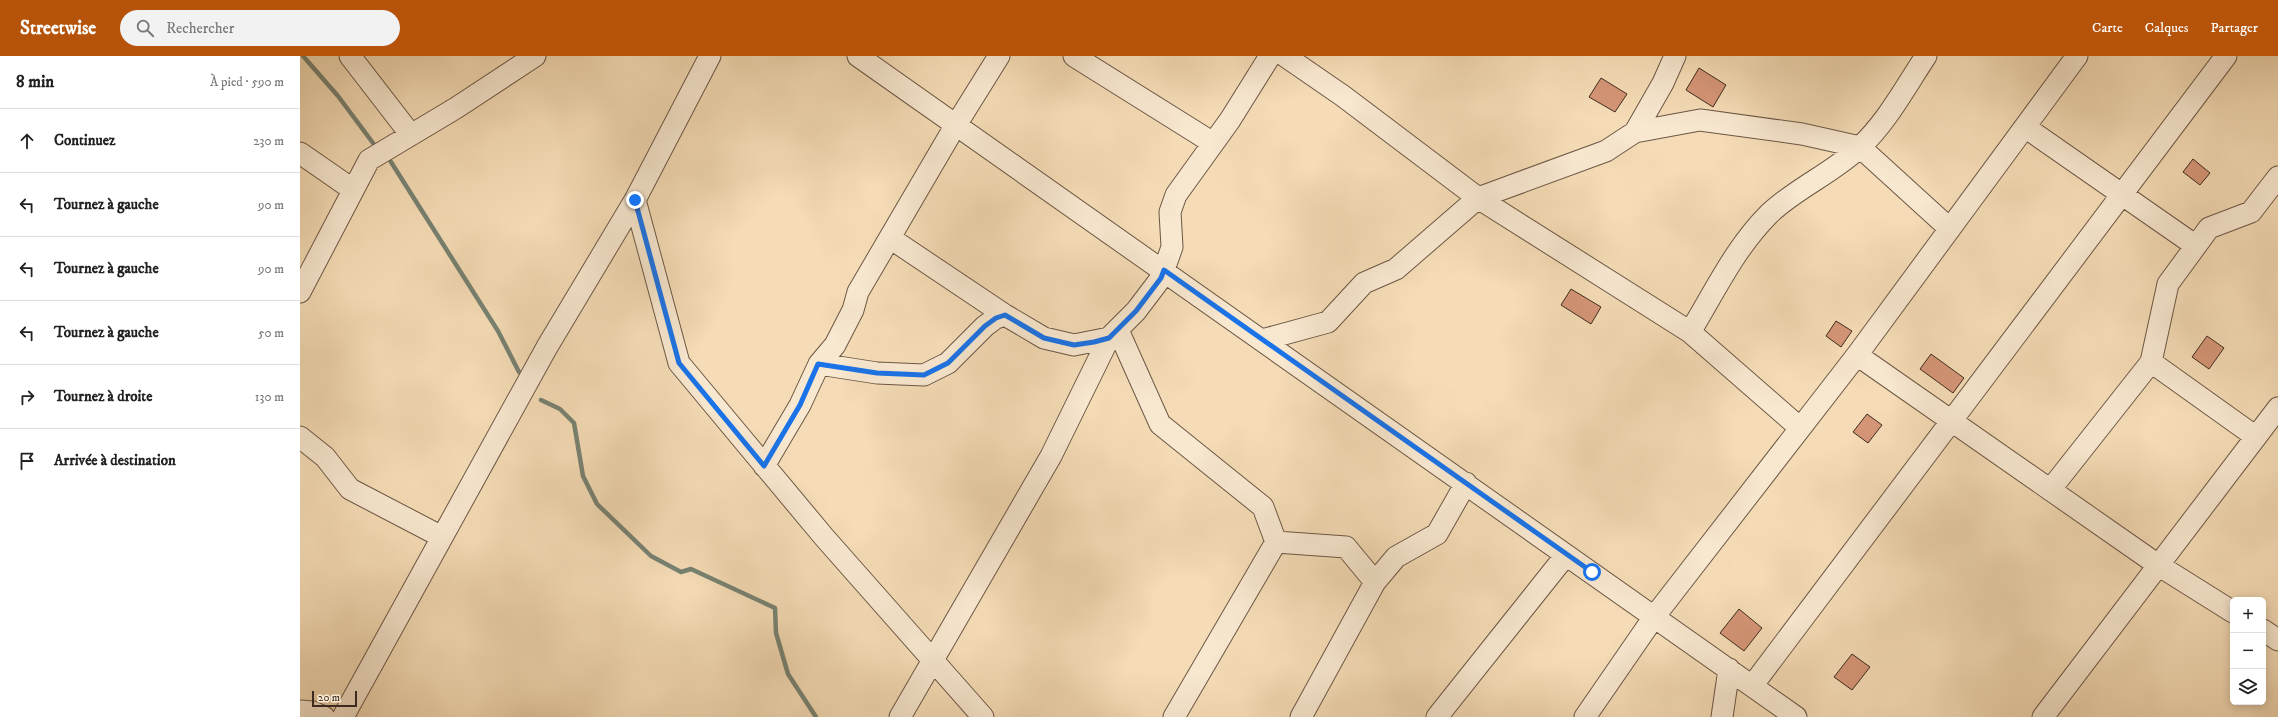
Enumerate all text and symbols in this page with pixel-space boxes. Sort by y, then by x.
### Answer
search box [120,10,400,46]
text: Streetwise [20,17,96,40]
icon: search [134,17,156,39]
text: Rechercher [166,19,234,38]
text: Carte [2092,19,2123,37]
text: Calques [2145,19,2188,37]
text: Partager [2210,19,2258,37]
text: 8 min [16,71,54,93]
text: À pied · 590 m [210,74,284,90]
icon: ahead [16,130,38,152]
text: Continuez [54,131,115,150]
text: 230 m [253,133,284,149]
route end [626,191,644,209]
icon: left [16,194,38,216]
text: Tournez à gauche [54,195,159,214]
text: 90 m [258,197,284,213]
icon: left [16,258,38,280]
text: Tournez à gauche [54,259,159,278]
text: 90 m [258,261,284,277]
icon: left [16,322,38,344]
text: Tournez à gauche [54,323,159,342]
text: 50 m [258,325,284,341]
icon: right [16,386,38,408]
text: Tournez à droite [54,387,152,406]
text: 130 m [255,389,284,405]
icon: arrive [16,450,38,472]
text: Arrivée à destination [54,451,176,470]
route start [1583,563,1601,581]
map controls [2230,597,2266,705]
button: + [2230,597,2266,633]
button: − [2230,633,2266,669]
button: layers [2230,669,2266,705]
scale bar [312,689,357,708]
text: 20 m [318,691,340,705]

